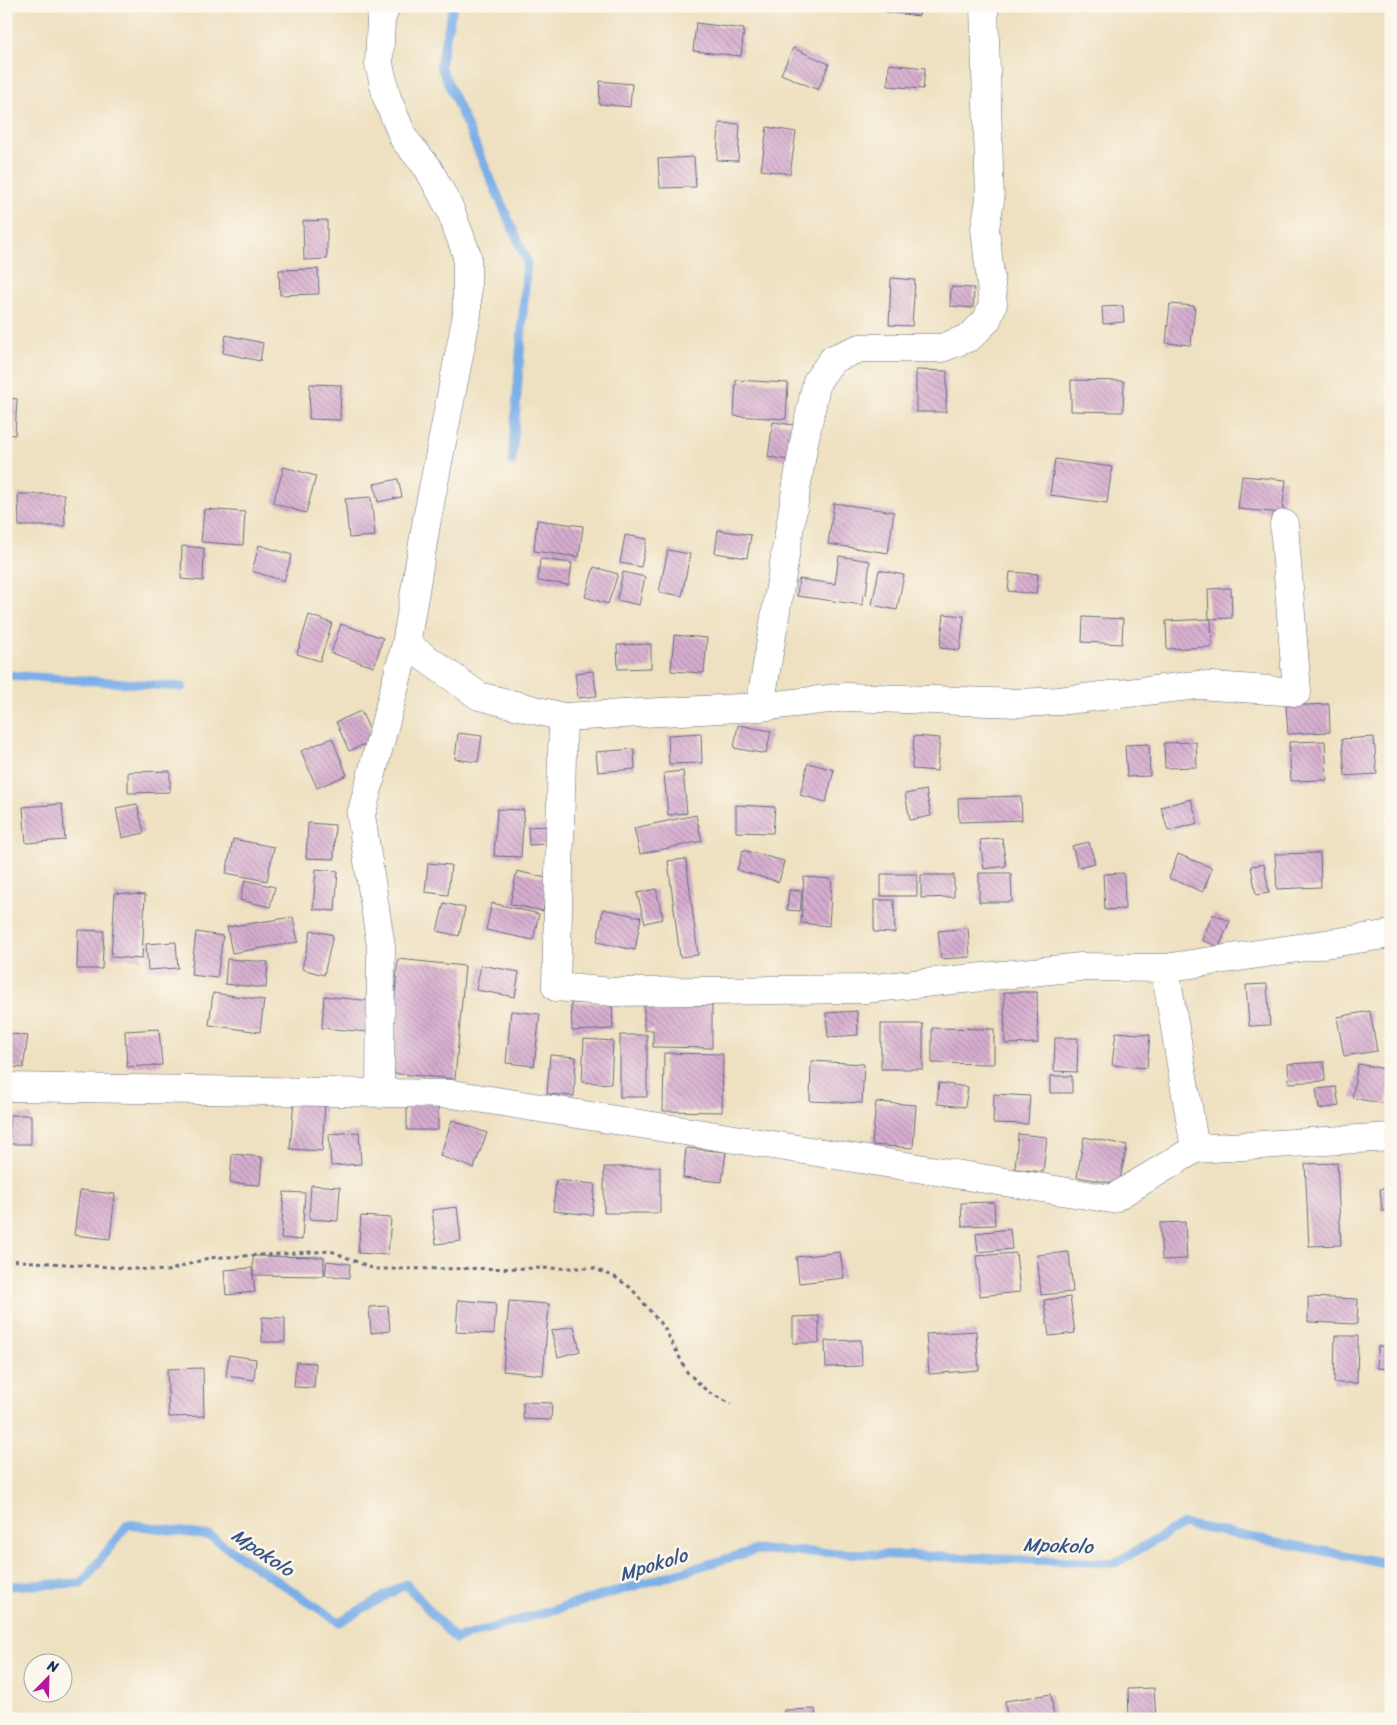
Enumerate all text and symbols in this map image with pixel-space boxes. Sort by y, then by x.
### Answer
water label: Mpokolo [225,1519,302,1586]
water label: Mpokolo [1023,1528,1095,1563]
water label: Mpokolo [615,1538,693,1590]
north arrow [22,1652,72,1702]
text: N [43,1653,63,1680]

